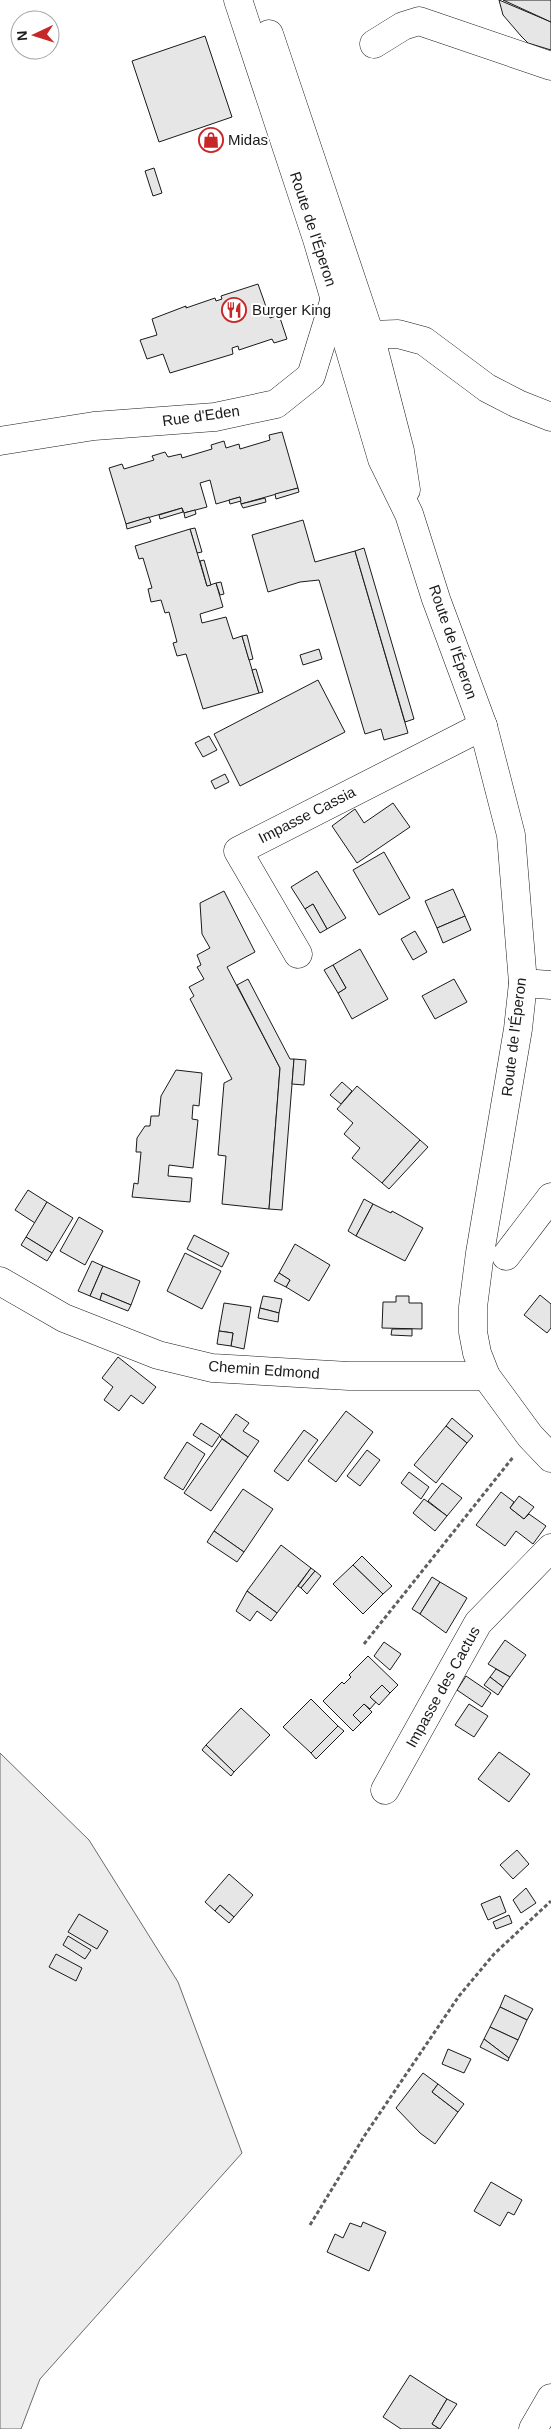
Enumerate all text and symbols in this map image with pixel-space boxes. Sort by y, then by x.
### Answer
north arrow [10,10,60,60]
text: N [14,30,30,42]
shop icon: Midas [198,127,224,153]
place label: Midas [228,131,268,148]
street label: Route de l'Éperon [287,169,340,288]
restaurant icon: Burger King [221,297,247,323]
place label: Burger King [252,301,331,318]
street label: Rue d'Eden [161,402,241,429]
street label: Route de l'Éperon [426,583,481,701]
street label: Impasse Cassia [255,782,359,846]
street label: Route de l'Éperon [498,977,529,1097]
street label: Chemin Edmond [208,1357,320,1382]
street label: Impasse des Cactus [402,1623,483,1750]

